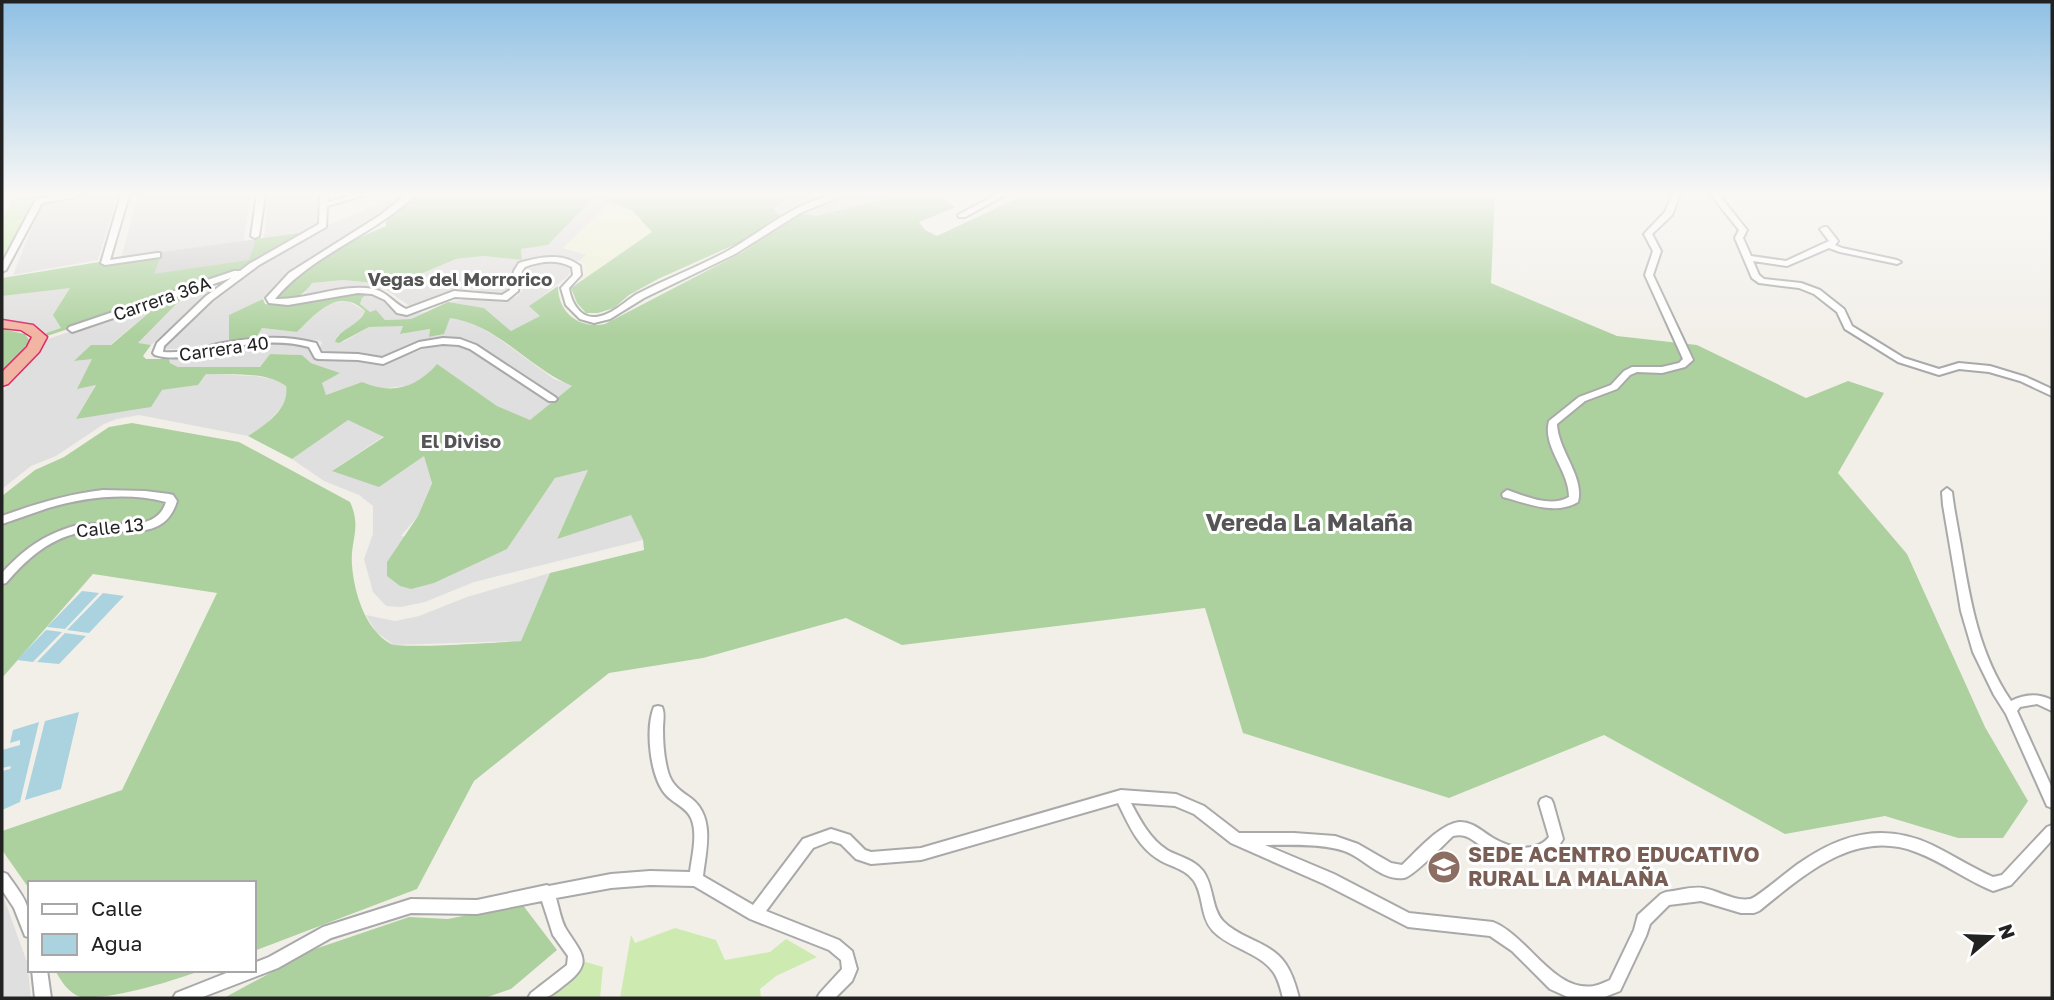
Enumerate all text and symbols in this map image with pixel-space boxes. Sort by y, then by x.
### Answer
district label: Vegas del Morrorico [368,267,552,290]
street label: Carrera 36A [110,271,213,325]
street label: Carrera 40 [178,331,270,365]
district label: El Diviso [421,429,501,452]
district label: Vereda La Malaña [1205,507,1413,536]
street label: Calle 13 [75,513,145,541]
place label: SEDE ACENTRO EDUCATIVO RURAL LA MALAÑA [1468,841,1760,891]
school or university icon: SEDE ACENTRO EDUCATIVO RURAL LA MALAÑA [1425,848,1463,886]
legend [28,881,256,972]
text: Calle [91,895,143,921]
north arrow [1956,902,2026,972]
text: N [1994,921,2021,942]
text: Agua [91,930,142,956]

